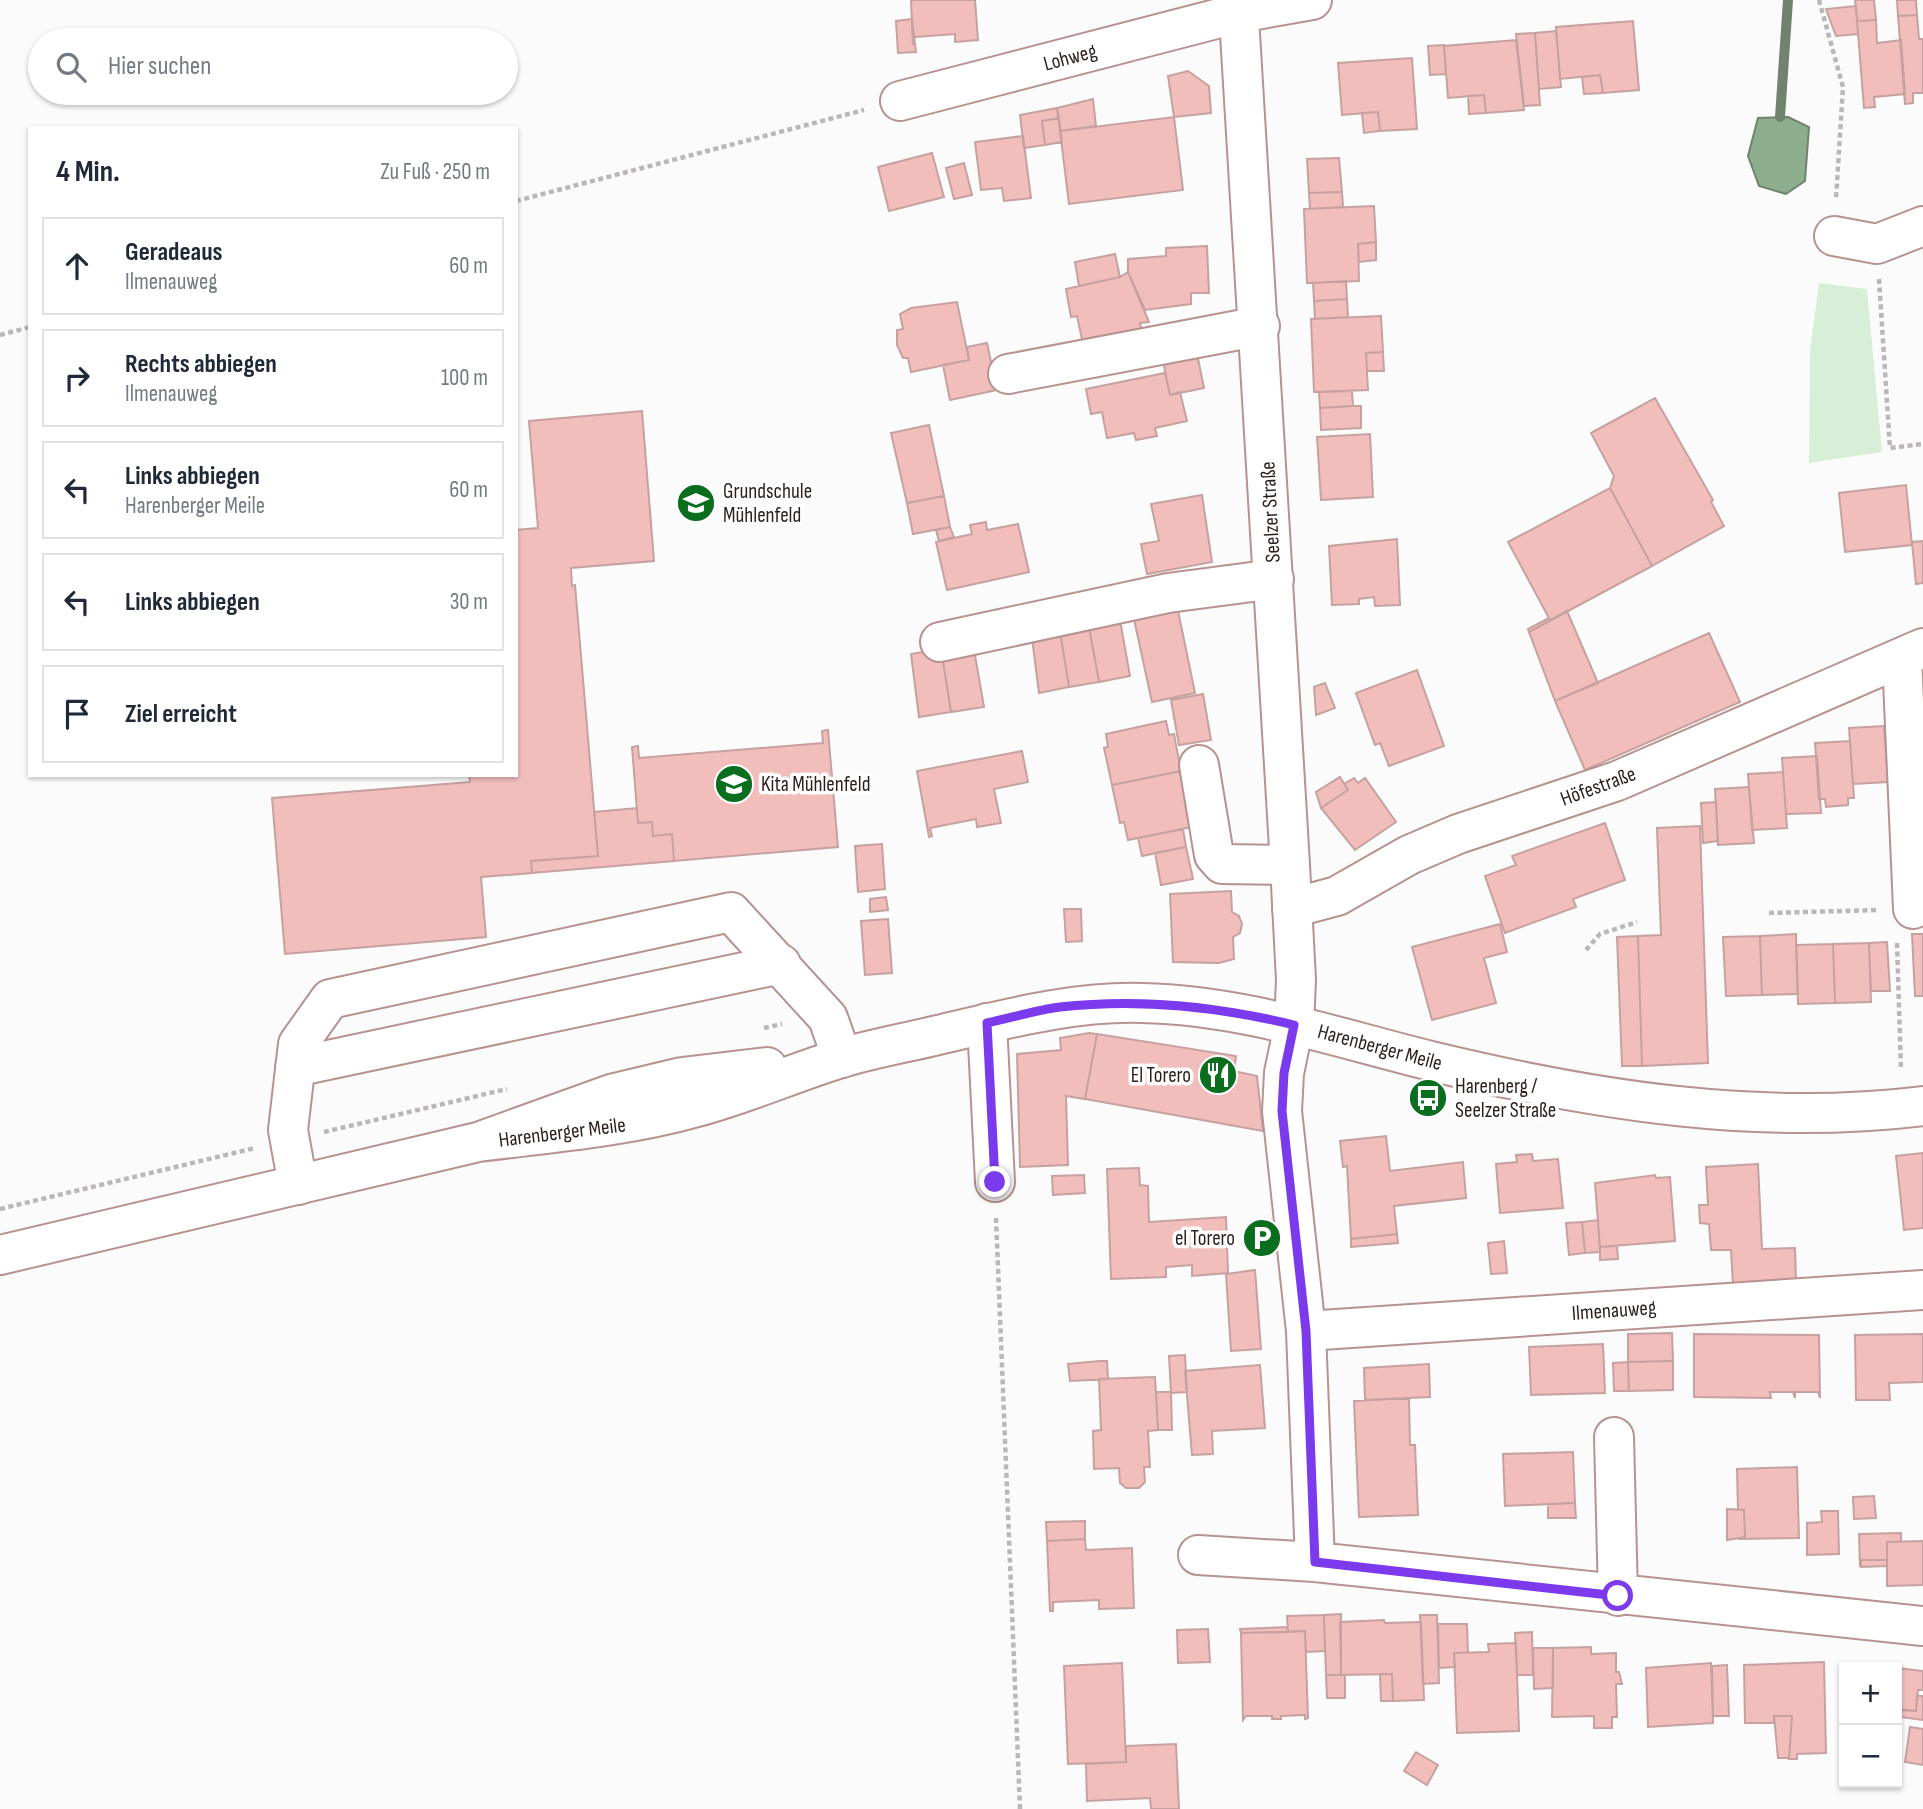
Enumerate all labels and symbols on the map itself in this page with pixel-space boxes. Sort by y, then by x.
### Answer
street label: Lohweg [1041,38,1099,77]
street label: Seelzer Straße [1255,461,1286,563]
place label: Grundschule Mühlenfeld [723,479,812,528]
school or university icon: Grundschule Mühlenfeld [675,482,717,524]
street label: Höfestraße [1557,761,1639,812]
school or university icon: Kita Mühlenfeld [713,763,755,805]
place label: Kita Mühlenfeld [761,772,870,797]
street label: Harenberger Meile [1315,1019,1445,1076]
restaurant icon: El Torero [1197,1054,1239,1096]
place label: El Torero [1131,1063,1191,1088]
place label: Harenberg / Seelzer Straße [1455,1074,1556,1123]
bus stop icon: Harenberg / Seelzer Straße [1407,1077,1449,1119]
street label: Harenberger Meile [497,1112,627,1153]
route end [979,1166,1010,1197]
parking icon: el Torero [1241,1217,1283,1259]
place label: el Torero [1175,1226,1235,1251]
street label: Ilmenauweg [1571,1295,1657,1326]
route start [1602,1580,1633,1611]

